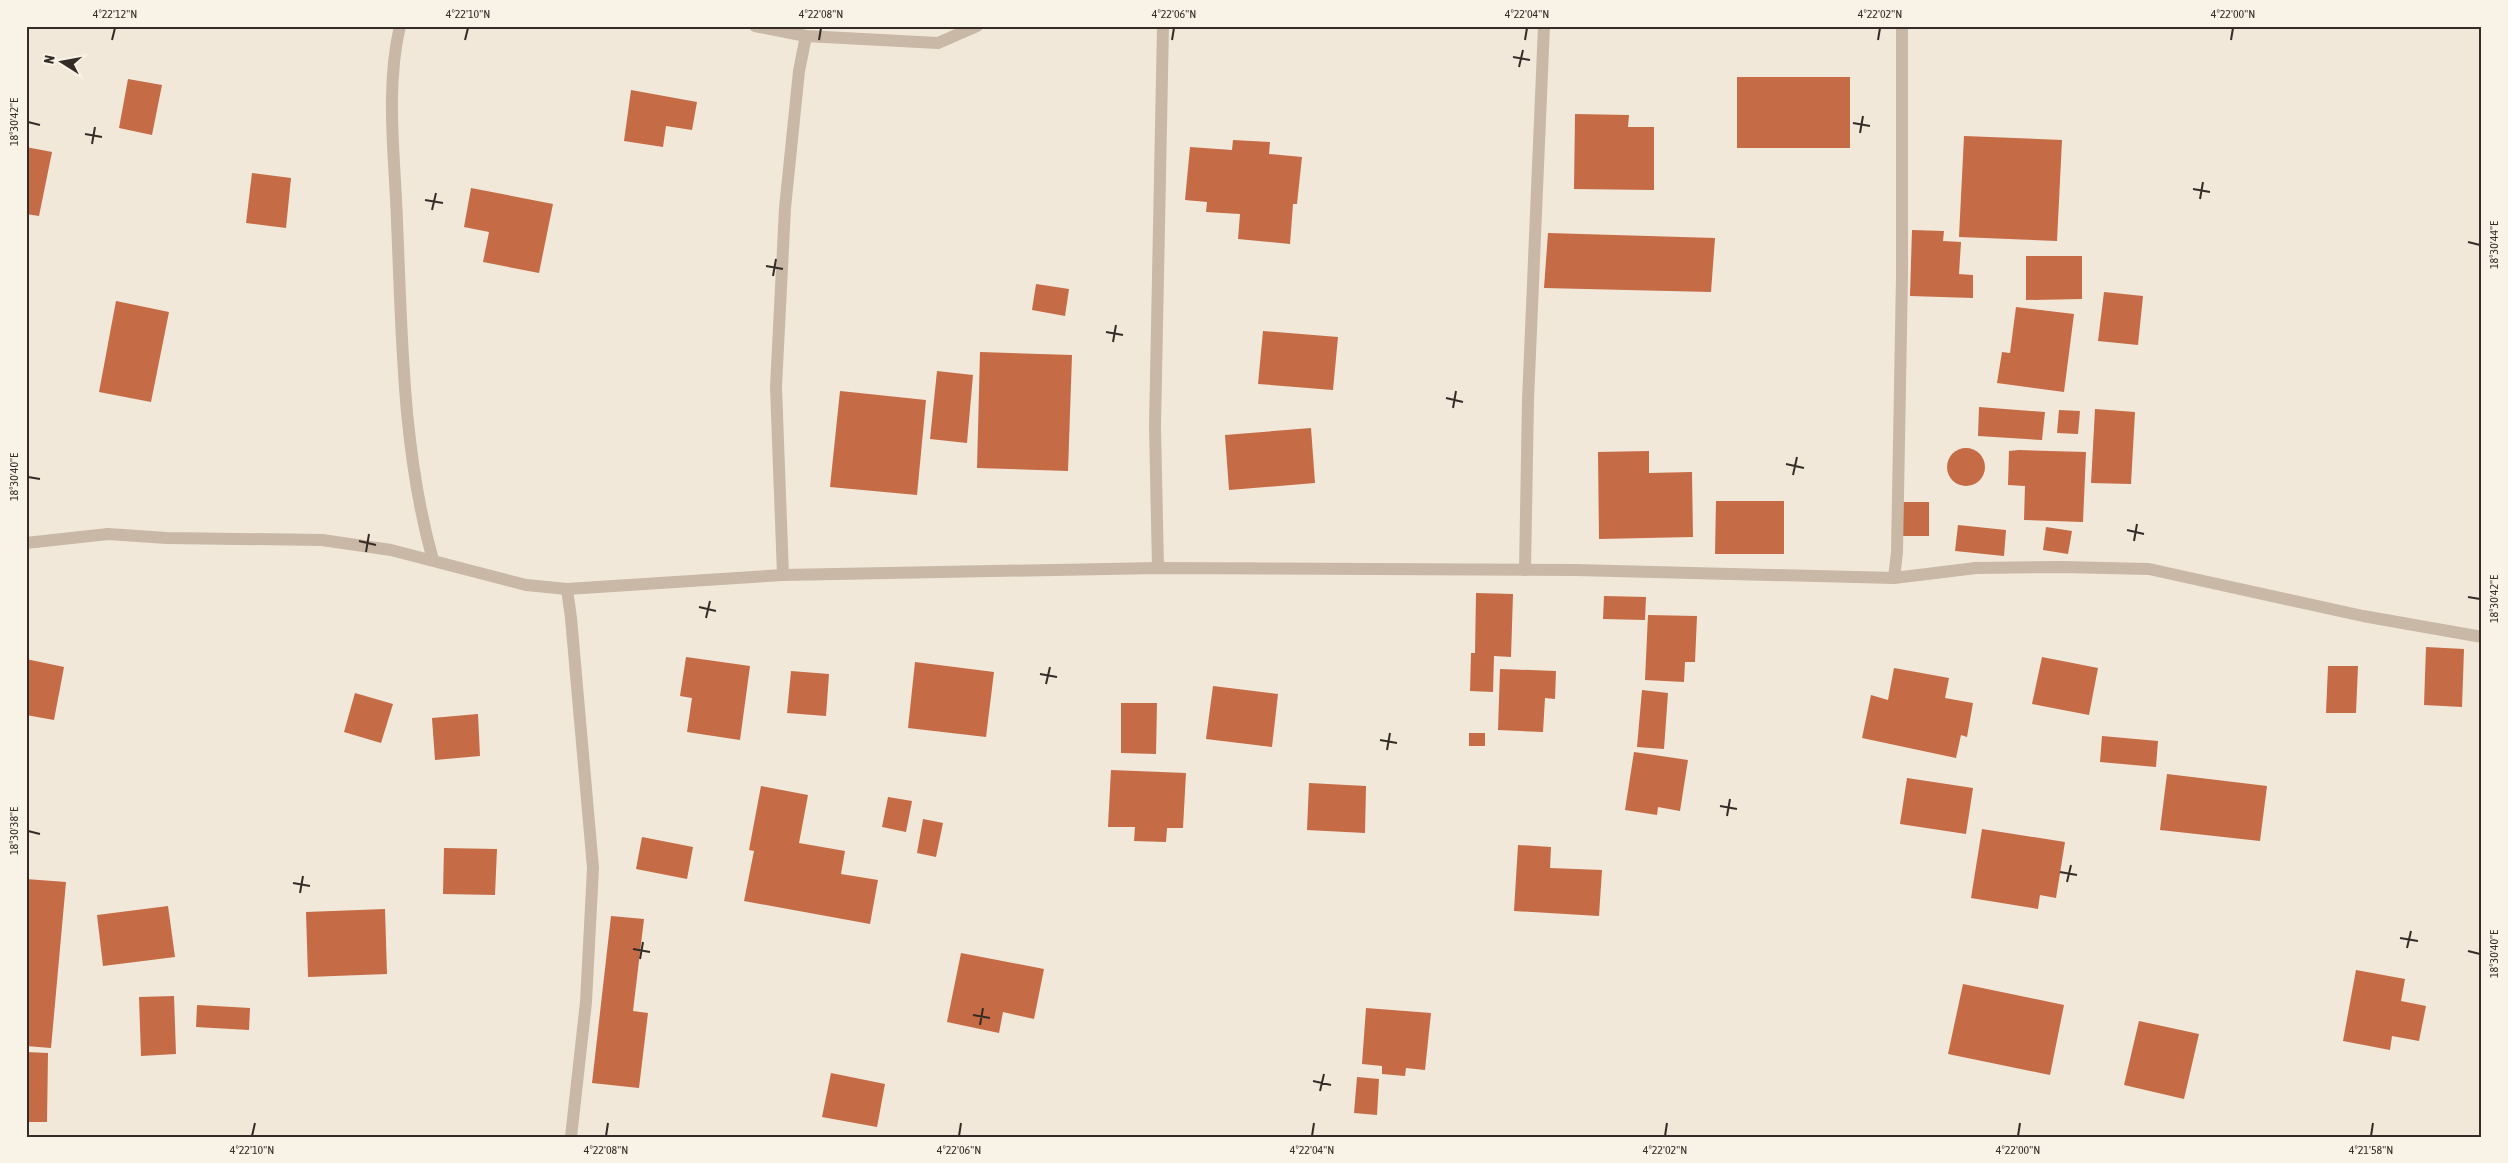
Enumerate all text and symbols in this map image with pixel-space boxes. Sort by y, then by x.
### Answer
text: 4°22'12"N [93,7,137,21]
text: 4°22'10"N [446,7,490,21]
text: 4°22'08"N [799,7,843,21]
text: 4°22'06"N [1152,7,1196,21]
text: 4°22'04"N [1505,7,1549,21]
text: 4°22'02"N [1858,7,1902,21]
text: 4°22'00"N [2211,7,2255,21]
north arrow [38,38,88,88]
text: N [41,54,58,65]
text: 18°30'42"E [7,98,21,146]
text: 18°30'44"E [2487,221,2501,269]
text: 18°30'40"E [7,453,21,501]
text: 18°30'42"E [2487,575,2501,623]
text: 18°30'38"E [7,807,21,855]
text: 18°30'40"E [2487,930,2501,978]
text: 4°22'10"N [230,1143,274,1157]
text: 4°22'08"N [584,1143,628,1157]
text: 4°22'06"N [937,1143,981,1157]
text: 4°22'04"N [1290,1143,1334,1157]
text: 4°22'02"N [1643,1143,1687,1157]
text: 4°22'00"N [1996,1143,2040,1157]
text: 4°21'58"N [2349,1143,2393,1157]

